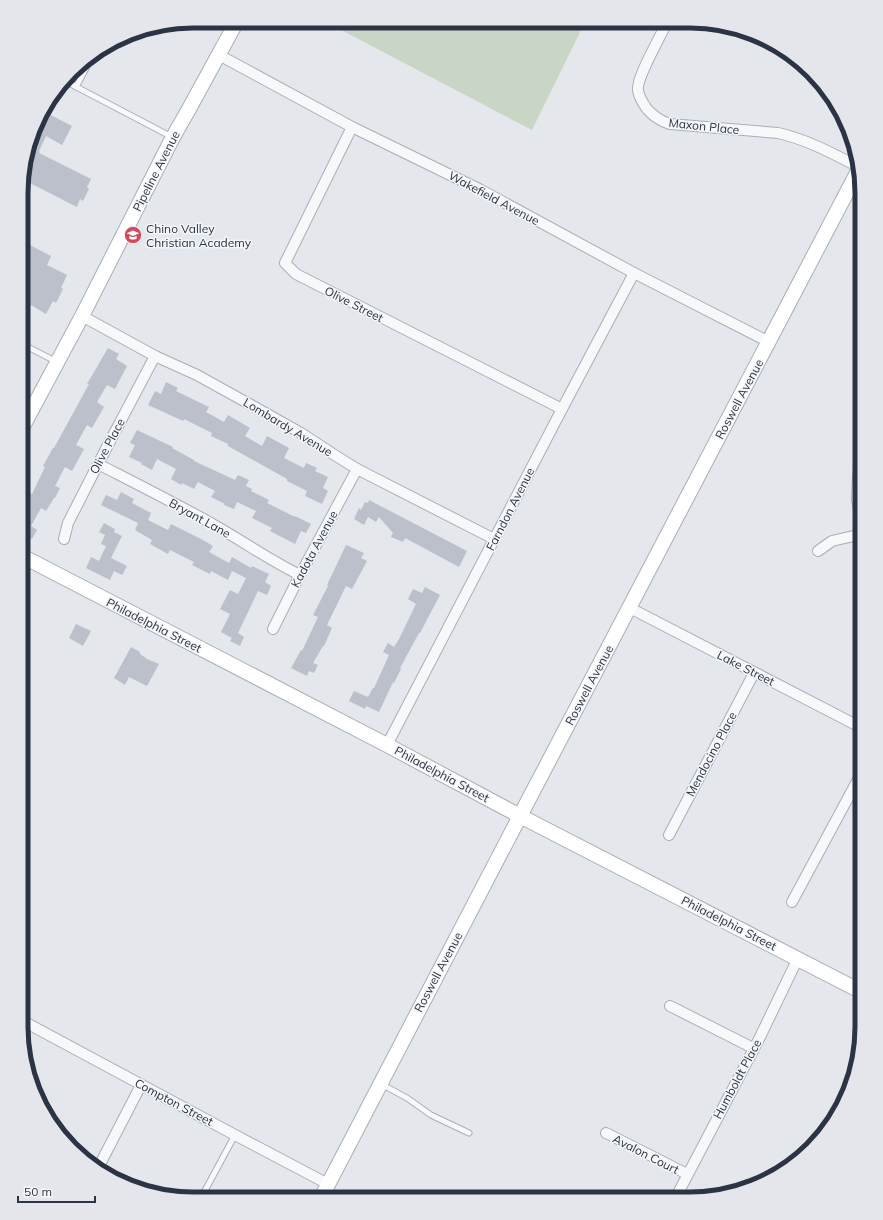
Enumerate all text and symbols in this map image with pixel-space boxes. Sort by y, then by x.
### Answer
street label: Maxon Place [668,115,740,137]
street label: Pipeline Avenue [129,128,183,214]
street label: Wakefield Avenue [446,168,542,228]
place label: Chino Valley Christian Academy [146,221,252,250]
school or university icon: Chino Valley Christian Academy [123,225,143,245]
street label: Olive Street [322,283,386,325]
street label: Roswell Avenue [712,356,766,442]
street label: Lombardy Avenue [241,395,335,459]
street label: Olive Place [86,415,128,477]
street label: Farndon Avenue [483,465,537,553]
street label: Bryant Lane [167,495,233,541]
street label: Kadota Avenue [287,508,341,590]
street label: Philadelphia Street [104,594,204,656]
street label: Roswell Avenue [562,642,616,728]
street label: Lake Street [715,647,777,689]
street label: Mendocino Place [682,709,740,799]
street label: Philadelphia Street [392,743,492,805]
street label: Philadelphia Street [679,892,779,954]
street label: Roswell Avenue [411,929,465,1015]
street label: Humboldt Place [710,1036,764,1122]
street label: Compton Street [132,1075,216,1129]
street label: Avalon Court [610,1131,682,1177]
scale bar [18,1178,95,1204]
text: 50 m [24,1184,52,1199]

